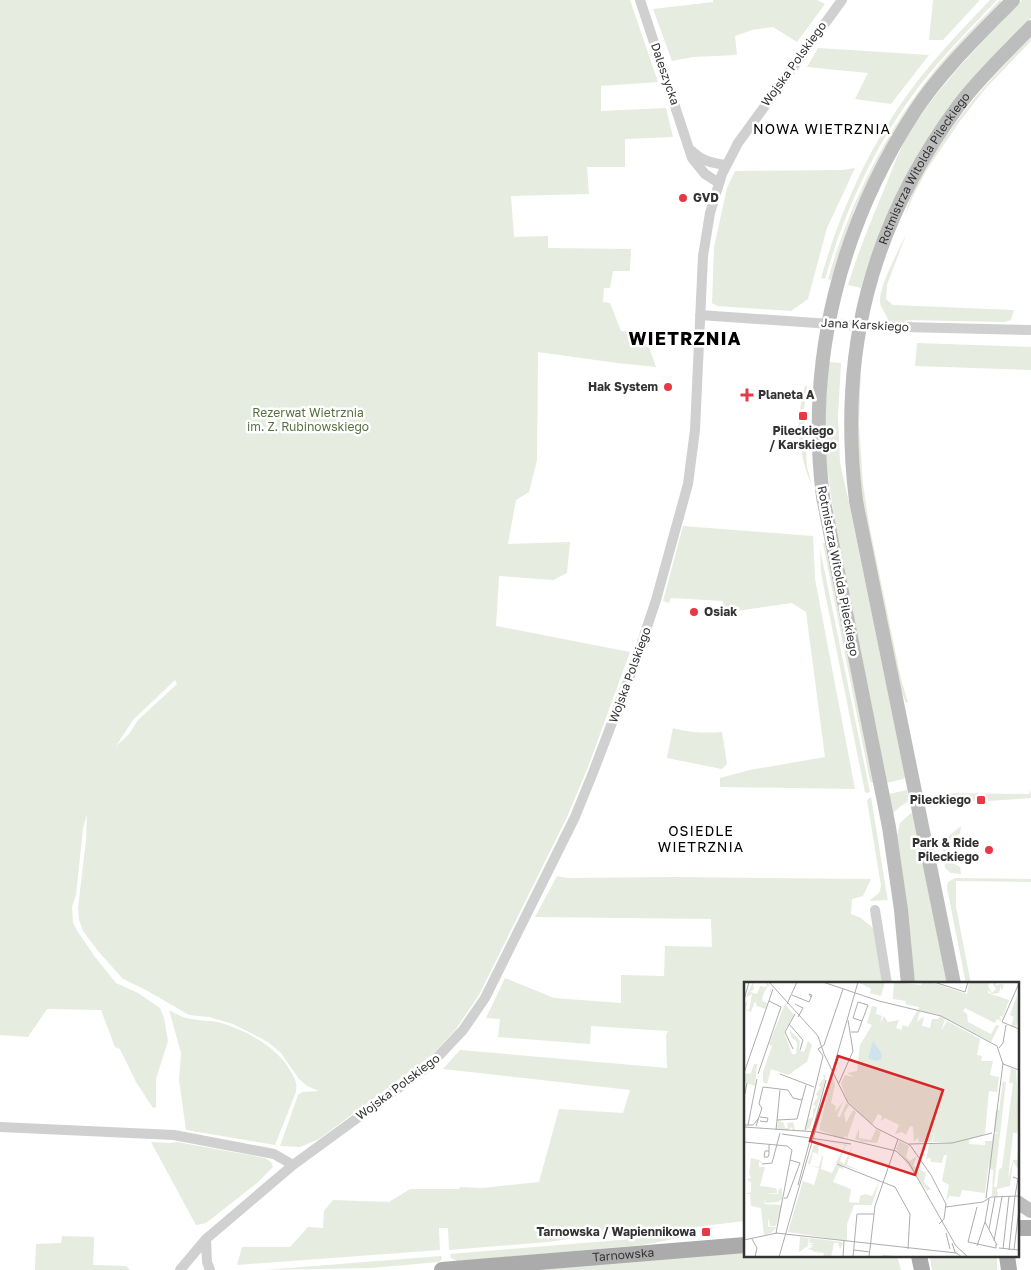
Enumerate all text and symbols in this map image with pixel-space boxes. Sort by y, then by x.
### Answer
street label: Wojska Polskiego [758,18,829,109]
street label: Daleszycka [648,41,683,107]
street label: Rotmistrza Witolda Pileckiego [875,89,973,247]
district label: NOWA WIETRZNIA [753,120,891,137]
place label: GVD [693,190,719,205]
marker: GVD [677,192,689,204]
street label: Jana Karskiego [821,315,909,334]
district label: WIETRZNIA [629,327,741,349]
place label: Hak System [588,379,658,394]
marker: Hak System [662,381,674,393]
place label: Planeta A [758,387,815,402]
marker: Planeta A [740,388,754,402]
park label: Rezerwat Wietrznia im. Z. Rubinowskiego [247,405,369,434]
marker: Pileckiego / Karskiego [797,410,809,422]
place label: Pileckiego / Karskiego [769,423,837,452]
street label: Rotmistrza Witolda Pileckiego [815,484,862,657]
place label: Osiak [704,604,737,619]
marker: Osiak [688,606,700,618]
street label: Wojska Polskiego [605,625,654,725]
place label: Pileckiego [910,792,971,807]
marker: Pileckiego [975,794,987,806]
district label: OSIEDLE WIETRZNIA [658,822,744,855]
place label: Park & Ride Pileckiego [912,835,979,864]
marker: Park & Ride Pileckiego [983,844,995,856]
inset map [744,982,1018,1258]
street label: Wojska Polskiego [353,1050,443,1123]
place label: Tarnowska / Wapiennikowa [537,1224,696,1239]
marker: Tarnowska / Wapiennikowa [700,1226,712,1238]
street label: Tarnowska [592,1245,655,1265]

